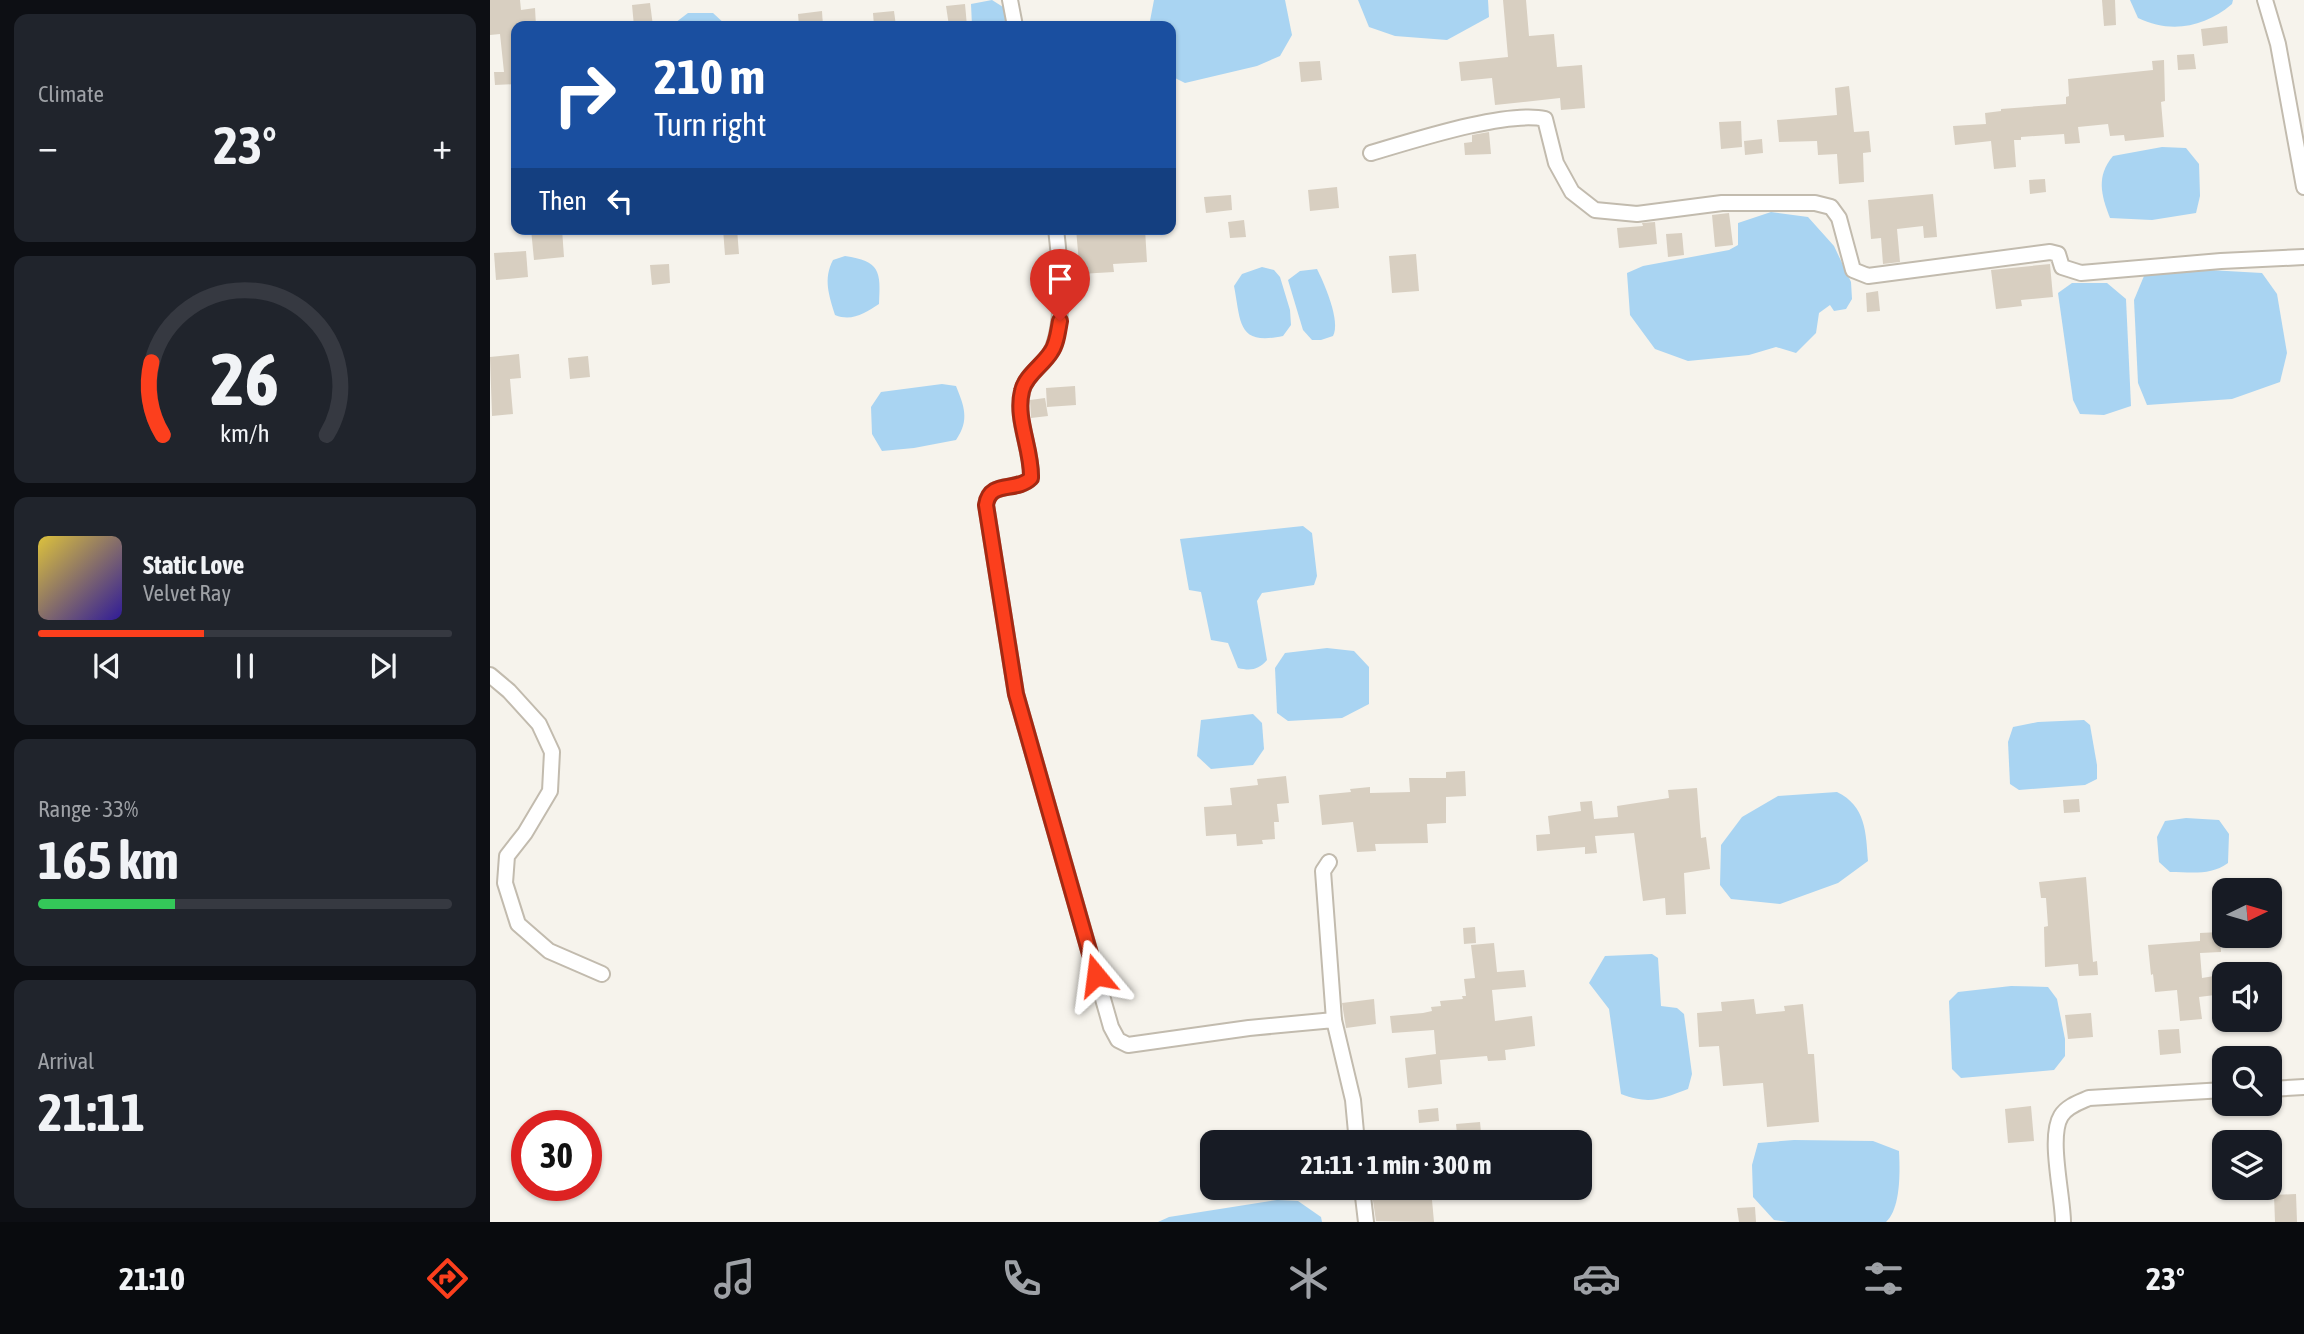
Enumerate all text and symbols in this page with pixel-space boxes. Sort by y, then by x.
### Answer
text: 210 m [654,48,765,104]
icon: right [539,49,630,140]
text: Climate [38,81,104,107]
text: Turn right [654,106,767,143]
text: 23° [213,115,277,175]
text: − [38,124,58,167]
text: + [432,124,452,167]
icon: left [601,182,639,220]
text: Then [539,186,587,216]
pin [1030,249,1090,321]
icon: arrive [1041,260,1079,298]
text: 26 [211,338,279,421]
text: km/h [220,419,270,447]
text: Static Love [143,550,244,580]
text: Velvet Ray [143,580,231,606]
icon: previous [88,647,126,685]
icon: pause [226,647,264,685]
icon: next [364,647,402,685]
text: Range · 33% [38,796,138,822]
text: 165 km [38,830,179,890]
north arrow [2212,878,2282,948]
map controls [2212,878,2282,1200]
position arrow [1059,938,1133,1012]
button: sound [2212,962,2282,1032]
button: search [2212,1046,2282,1116]
text: Arrival [38,1048,94,1074]
text: 21:11 [38,1082,145,1142]
speed limit sign: 30 [511,1110,602,1201]
button: layers [2212,1130,2282,1200]
text: 21:11 · 1 min · 300 m [1301,1150,1491,1180]
icon: directions [423,1254,472,1303]
icon: music [710,1254,759,1303]
icon: phone [997,1254,1046,1303]
icon: climate [1284,1254,1333,1303]
icon: car [1572,1254,1621,1303]
icon: filters [1859,1254,1908,1303]
text: 21:10 [119,1260,185,1297]
text: 23° [2146,1260,2185,1297]

